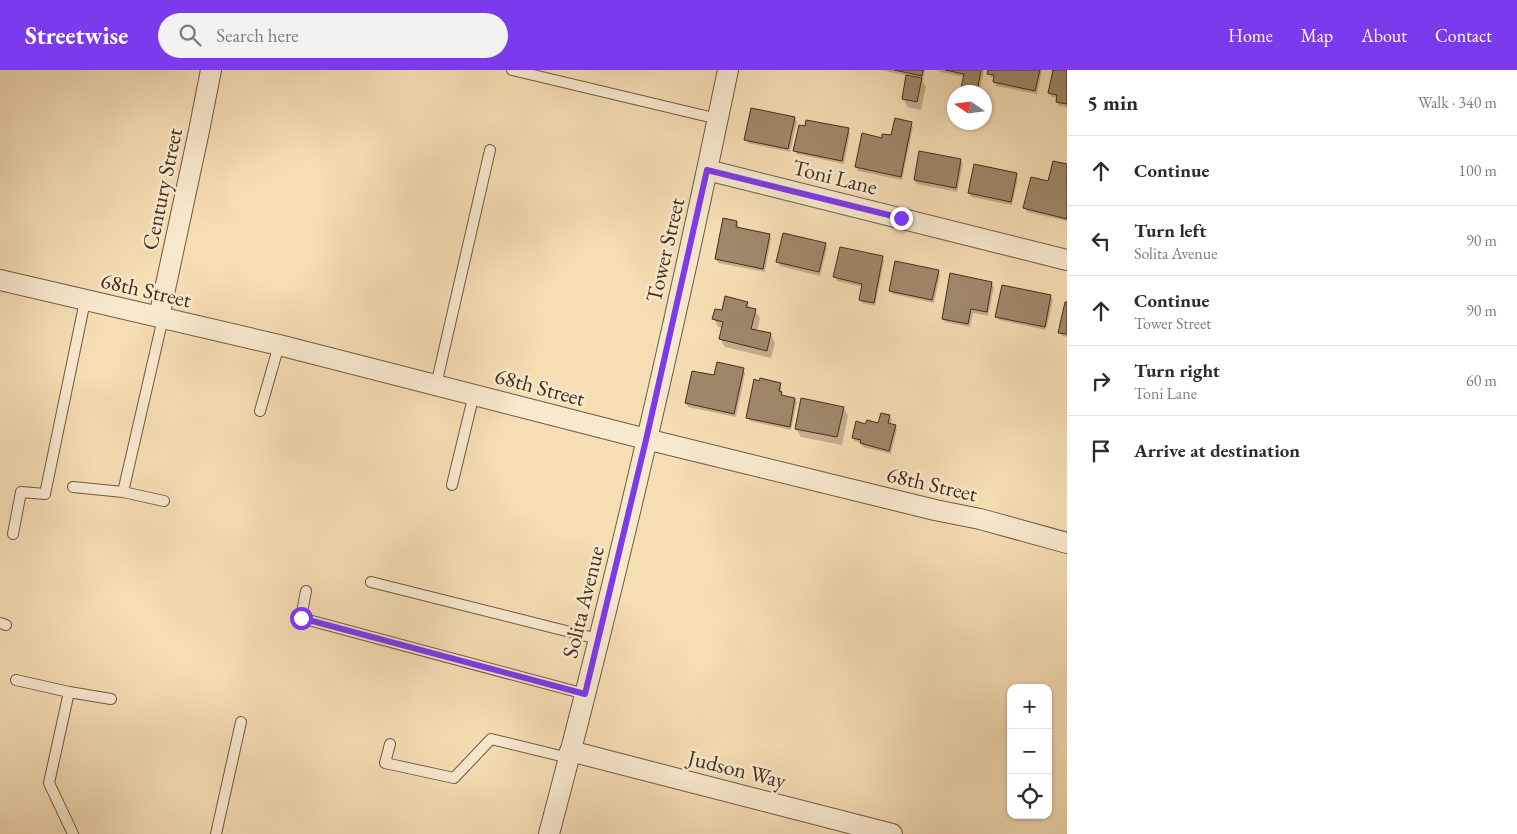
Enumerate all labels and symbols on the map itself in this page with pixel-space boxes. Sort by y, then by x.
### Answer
north arrow [947,85,992,130]
street label: Century Street [135,125,189,253]
street label: Toni Lane [789,152,881,202]
street label: Tower Street [639,195,691,305]
route end [890,207,913,230]
street label: 68th Street [98,266,194,315]
street label: 68th Street [492,361,588,413]
street label: 68th Street [884,460,980,509]
street label: Solita Avenue [555,542,611,661]
route start [290,607,313,630]
street label: Judson Way [683,742,790,795]

